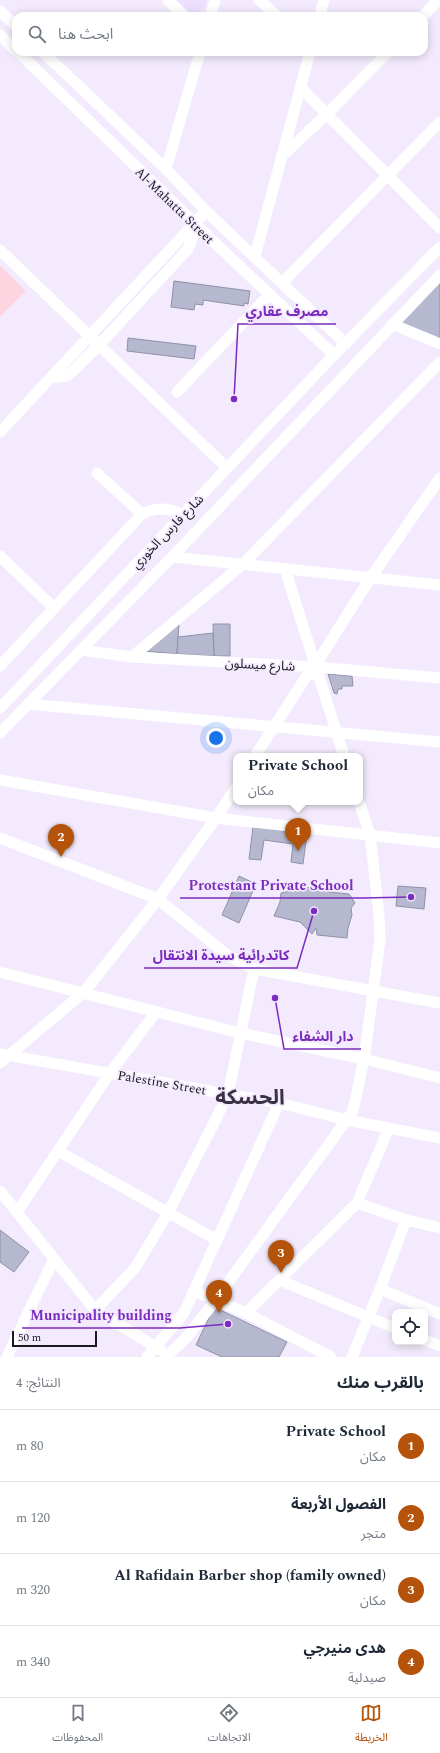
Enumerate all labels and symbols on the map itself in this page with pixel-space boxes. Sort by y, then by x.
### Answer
street label: Al-Mahatta Street [130,162,219,249]
callout: مصرف عقاري [238,298,336,324]
text: مصرف عقاري [246,301,328,322]
street label: شارع فارس الخوري [127,490,209,574]
street label: شارع ميسلون [224,653,296,677]
your location [206,728,226,748]
pin: 1 [285,818,311,851]
pin: 2 [48,824,74,857]
callout: Protestant Private School [180,872,362,898]
text: Protestant Private School [188,875,354,896]
callout: كاتدرائية سيدة الانتقال [144,942,297,968]
text: كاتدرائية سيدة الانتقال [153,945,290,966]
callout: دار الشفاء [284,1023,361,1049]
text: دار الشفاء [293,1026,353,1047]
street label: Palestine Street [116,1065,208,1101]
district label: الحسكة [215,1082,285,1114]
pin: 3 [268,1240,294,1273]
pin: 4 [206,1280,232,1313]
callout: Municipality building [22,1302,180,1328]
text: Municipality building [30,1305,172,1326]
scale bar [12,1329,97,1348]

